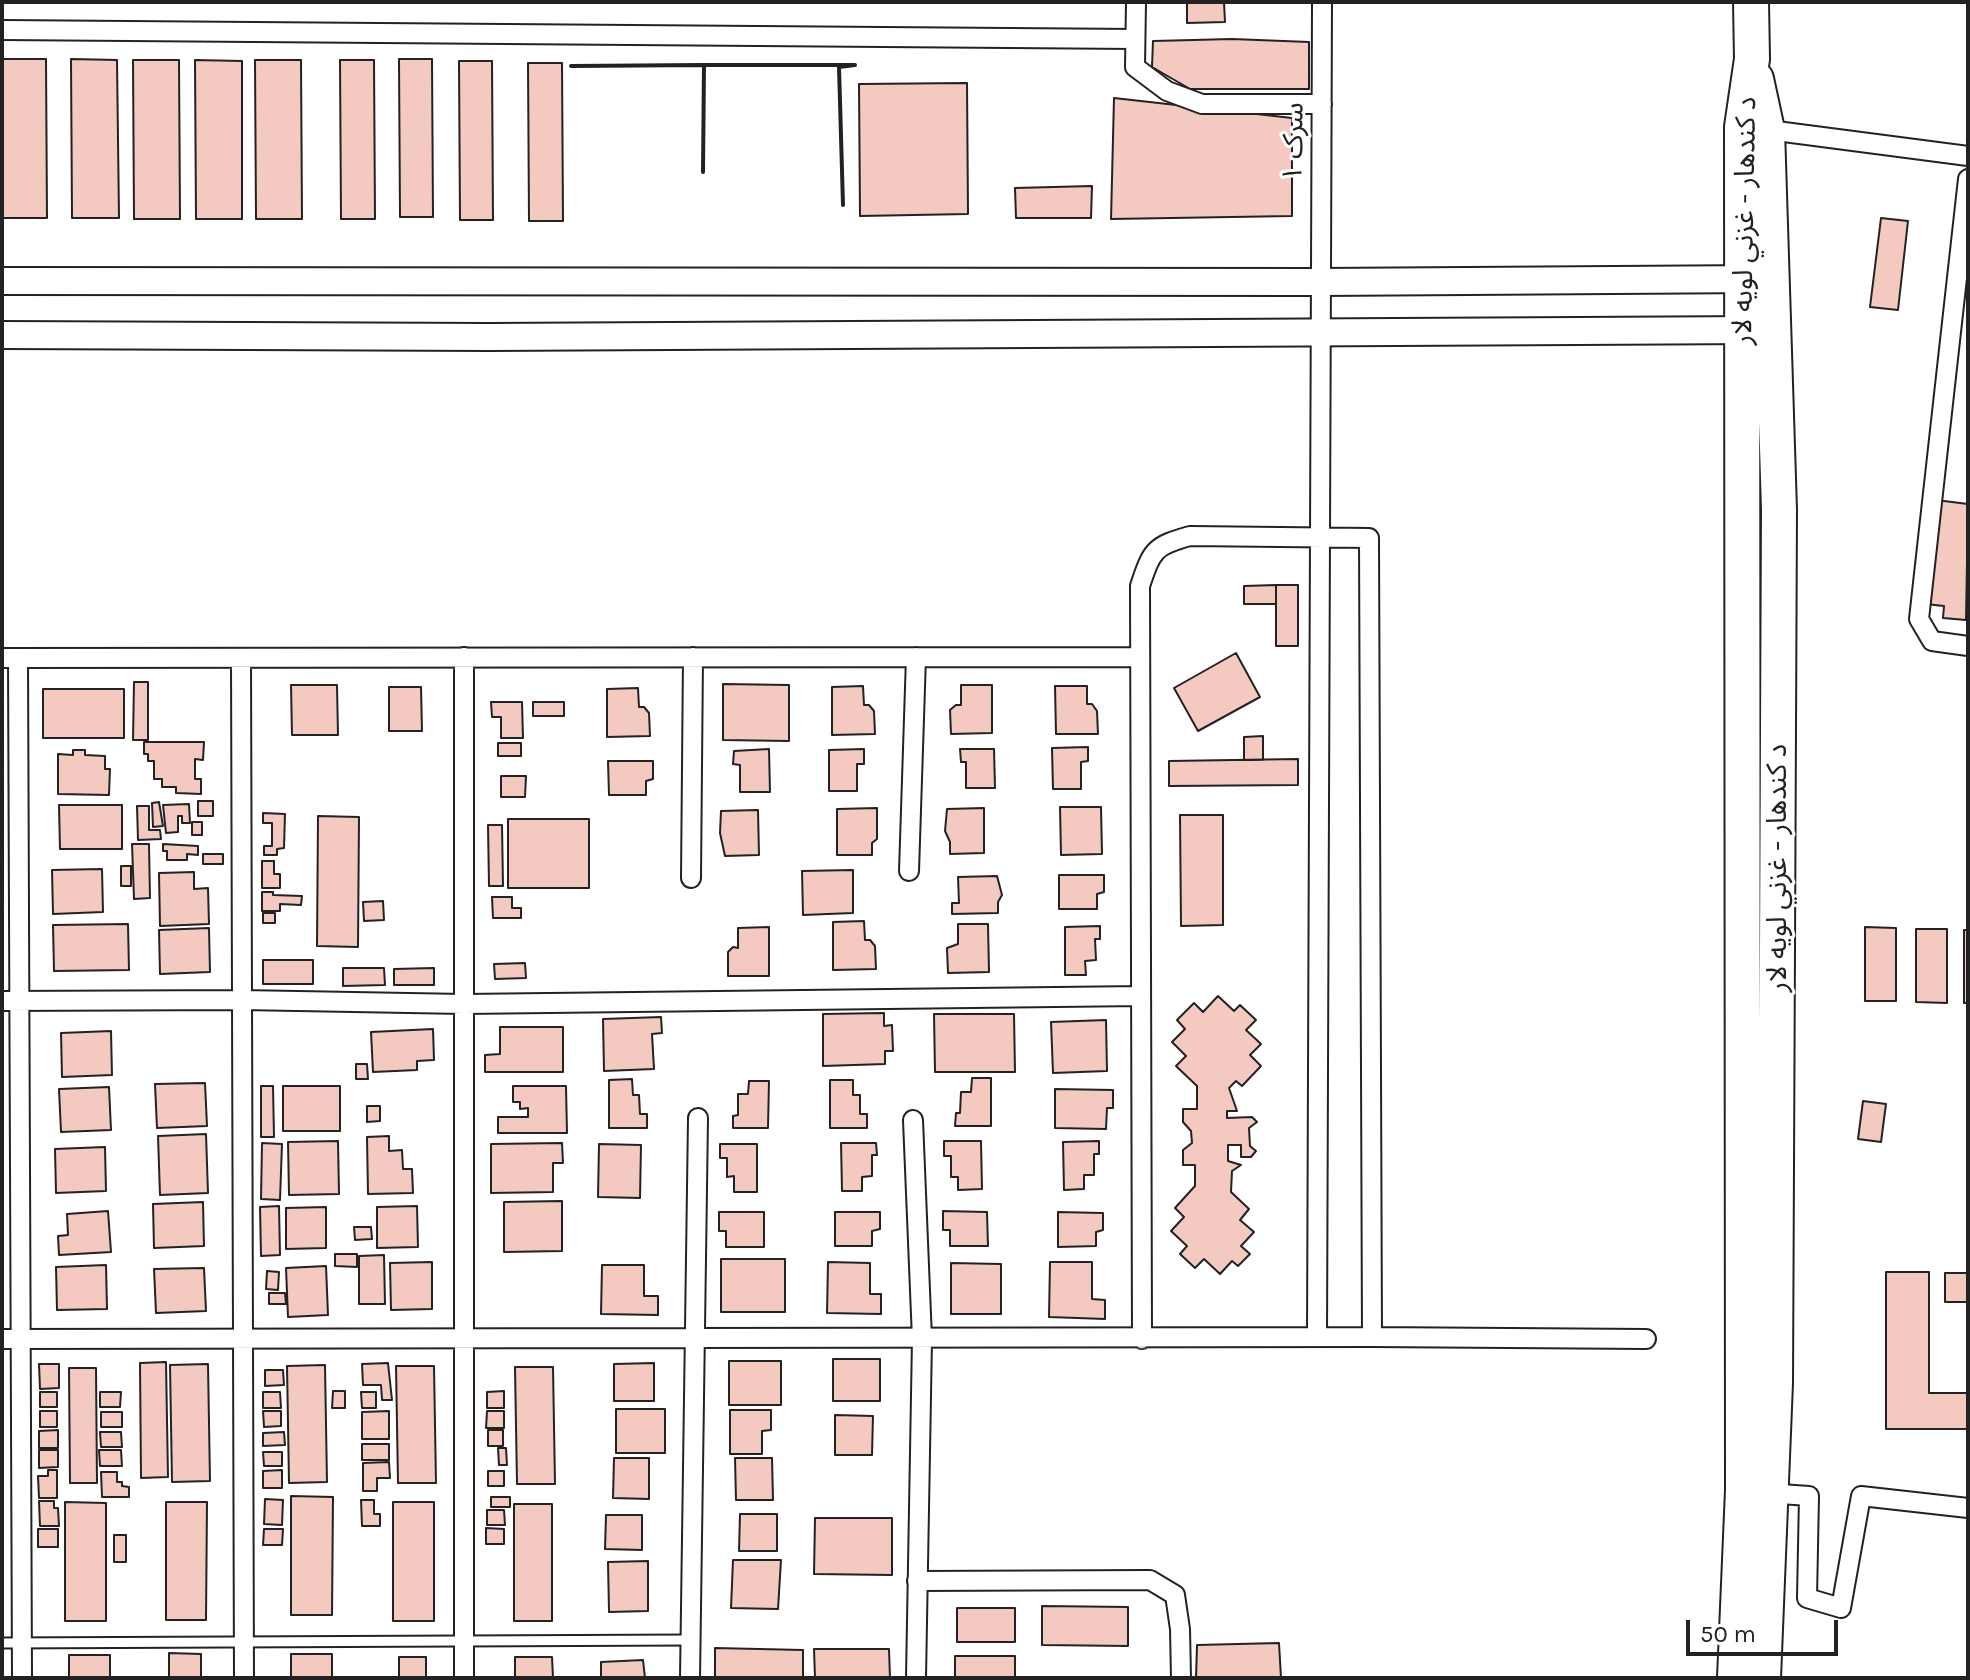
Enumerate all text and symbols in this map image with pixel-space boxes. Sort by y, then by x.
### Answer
street label: د کندهار - غزني لويه لار [1726,97,1764,345]
street label: سرک ۱ [1277,102,1311,182]
street label: د کندهار - غزني لويه لار [1761,744,1795,992]
scale bar [1690,1604,1842,1654]
text: 50 m [1700,1620,1756,1648]

